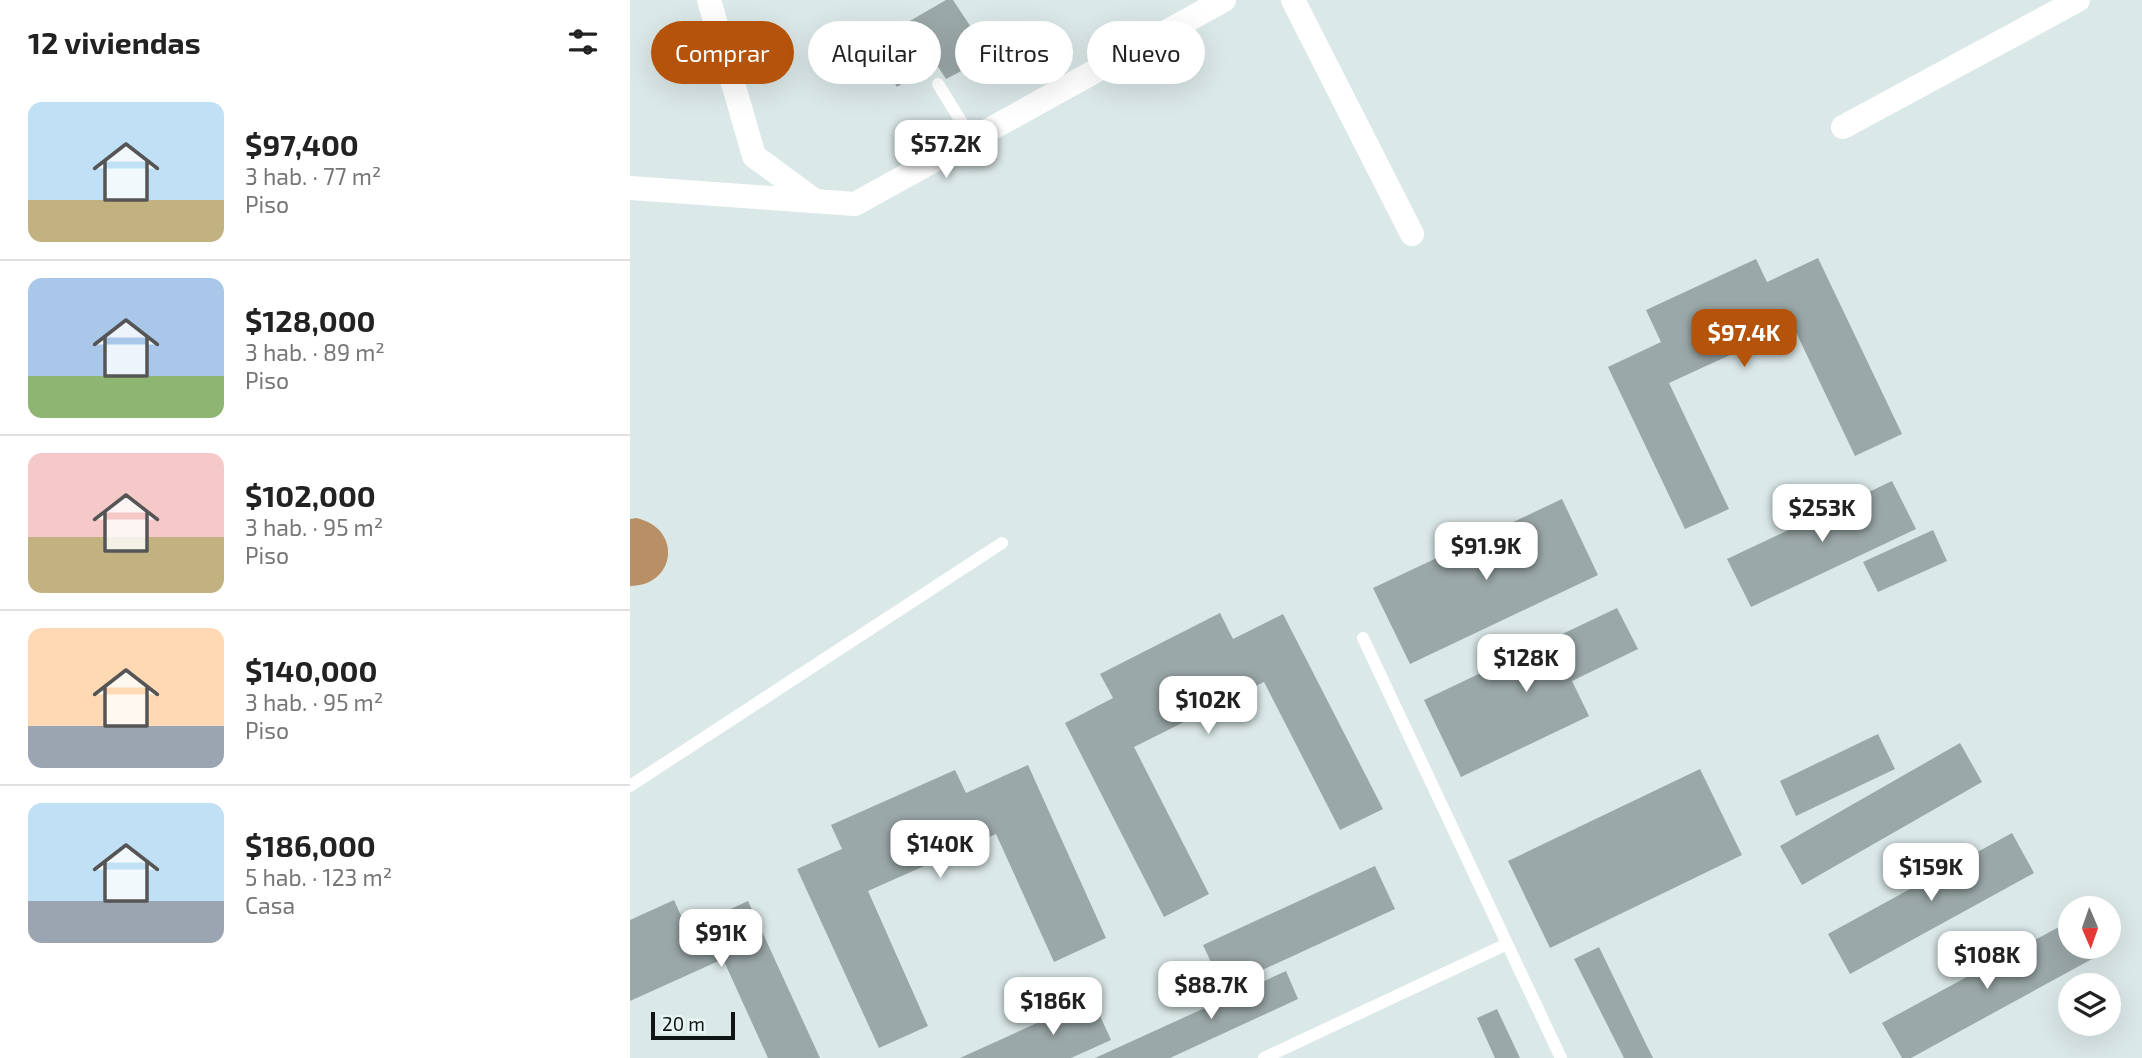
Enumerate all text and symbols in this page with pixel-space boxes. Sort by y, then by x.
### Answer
chip: Comprar [651,21,794,84]
chip: Alquilar [808,21,941,84]
chip: Filtros [955,21,1073,84]
chip: Nuevo [1087,21,1205,84]
icon: filters [564,23,602,61]
text: 12 viviendas [28,24,201,60]
pin: $57.2K [889,120,1003,180]
text: $97,400 [245,126,359,162]
text: $57.2K [911,129,981,157]
icon: home [84,130,168,214]
text: 3 hab. · 77 m² [245,162,381,190]
text: Piso [245,190,289,218]
text: $128,000 [245,302,376,338]
icon: home [84,306,168,390]
pin: $97.4K [1687,310,1801,369]
text: $97.4K [1708,318,1780,346]
text: 3 hab. · 89 m² [245,338,385,366]
text: Piso [245,366,289,394]
text: $102,000 [245,477,376,513]
icon: home [84,481,168,565]
pin: $253K [1773,484,1871,544]
text: $253K [1788,493,1856,521]
text: 3 hab. · 95 m² [245,513,383,541]
pin: $91.9K [1429,522,1543,582]
text: $91.9K [1451,531,1521,559]
text: Piso [245,541,289,569]
pin: $128K [1477,634,1575,694]
text: $128K [1493,643,1559,671]
text: $140,000 [245,652,377,688]
icon: home [84,656,168,740]
pin: $102K [1159,676,1257,736]
text: $102K [1175,685,1241,713]
text: 3 hab. · 95 m² [245,688,383,716]
text: Piso [245,716,289,744]
pin: $140K [891,820,989,880]
text: $186,000 [245,827,376,863]
text: $140K [906,829,974,857]
icon: home [84,831,168,915]
pin: $159K [1882,844,1980,903]
text: $159K [1899,852,1963,880]
text: 5 hab. · 123 m² [245,863,392,891]
text: Casa [245,891,295,919]
north arrow [2058,896,2121,959]
map controls [2058,896,2121,1036]
pin: $91K [680,909,762,969]
text: $91K [695,918,747,946]
pin: $108K [1938,932,2036,991]
text: $108K [1954,940,2020,968]
pin: $88.7K [1154,962,1268,1021]
text: $88.7K [1174,970,1248,998]
button: layers [2058,973,2121,1036]
pin: $186K [1004,978,1102,1037]
text: $186K [1020,986,1086,1014]
scale bar [651,1009,735,1041]
text: 20 m [662,1012,705,1035]

